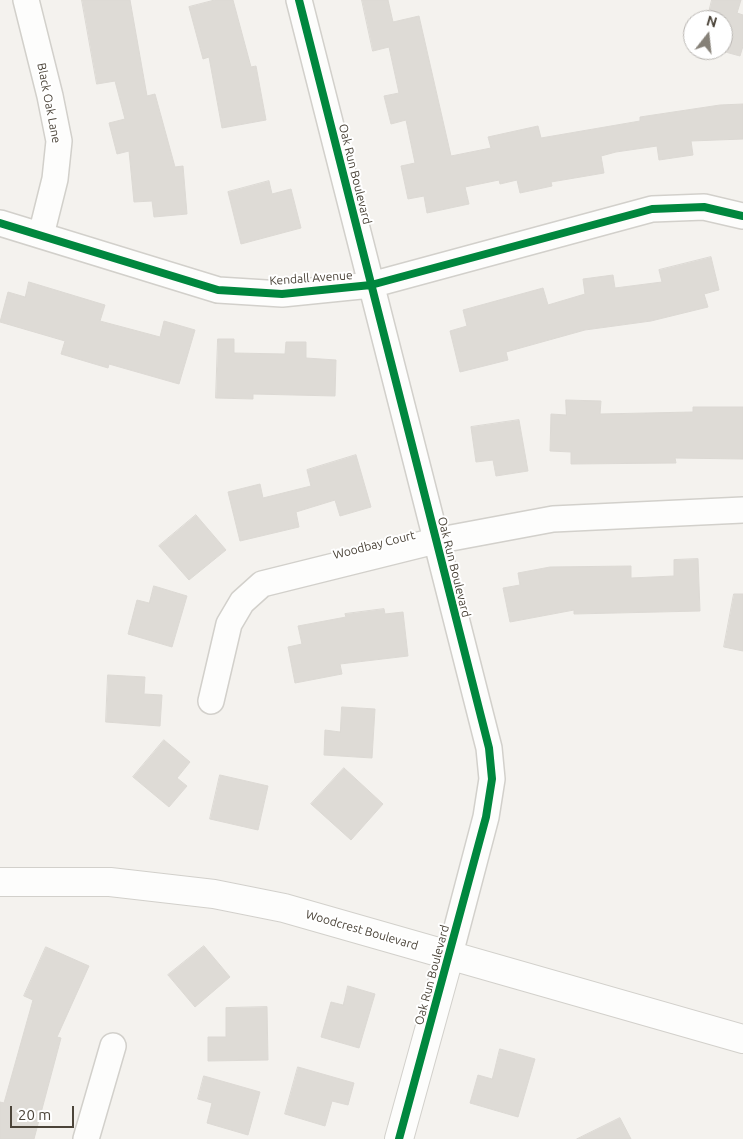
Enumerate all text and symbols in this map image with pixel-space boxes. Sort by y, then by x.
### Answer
north arrow [683,10,733,60]
text: N [705,12,719,31]
street label: Black Oak Lane [34,62,64,144]
street label: Oak Run Boulevard [336,122,374,226]
street label: Kendall Avenue [269,268,353,288]
street label: Oak Run Boulevard [435,515,473,619]
street label: Woodbay Court [331,528,417,562]
street label: Woodcrest Boulevard [304,907,420,953]
street label: Oak Run Boulevard [412,923,452,1027]
scale bar [12,1096,76,1128]
text: 20 m [18,1106,51,1123]

